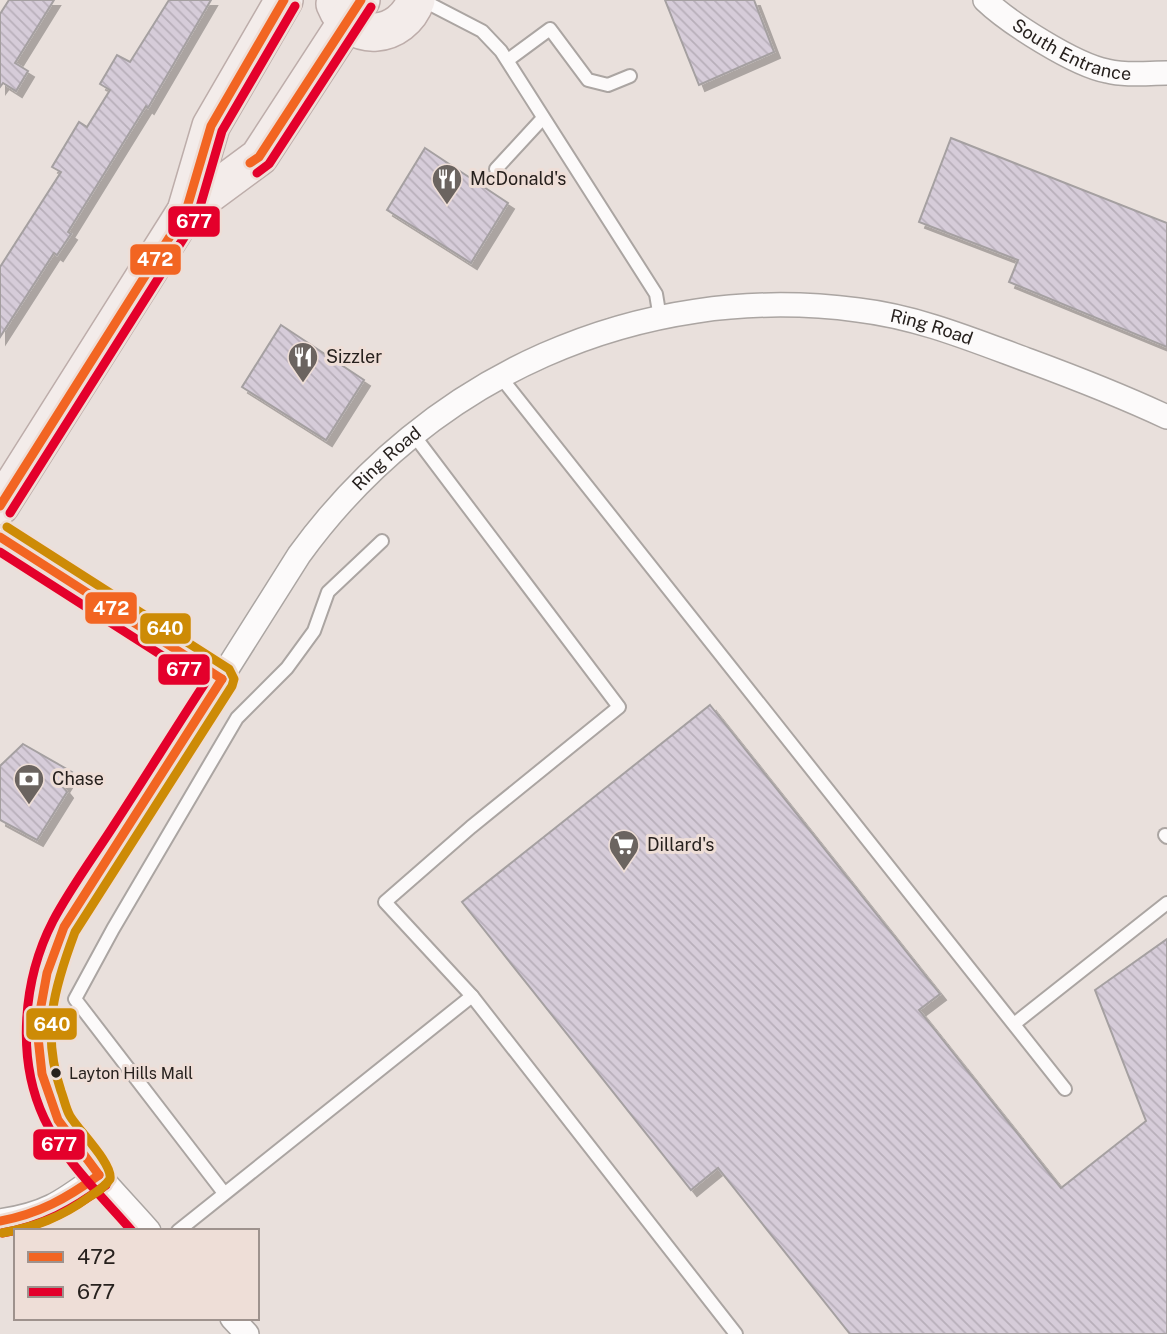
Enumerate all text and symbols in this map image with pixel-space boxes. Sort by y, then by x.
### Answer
street label: South Entrance [1008,14,1132,84]
restaurant icon: McDonald's [430,162,464,206]
place label: McDonald's [470,168,566,189]
line badge: 677 [167,205,221,238]
text: 677 [176,210,212,232]
line badge: 472 [129,243,182,276]
text: 472 [137,248,173,270]
street label: Ring Road [888,305,976,349]
restaurant icon: Sizzler [286,340,320,384]
place label: Sizzler [326,346,382,367]
street label: Ring Road [348,422,425,494]
line badge: 472 [84,591,138,625]
text: 472 [93,597,129,619]
line badge: 640 [139,612,192,645]
text: 640 [146,617,184,639]
line badge: 677 [157,653,211,686]
text: 677 [166,658,202,680]
bank icon: Chase [12,762,46,806]
place label: Chase [52,768,104,789]
supermarket icon: Dillard's [607,828,641,872]
place label: Dillard's [647,834,714,855]
line badge: 640 [25,1007,78,1041]
text: 640 [33,1013,71,1035]
place label: Layton Hills Mall [69,1064,193,1083]
marker: Layton Hills Mall [49,1066,63,1080]
line badge: 677 [32,1128,86,1161]
text: 677 [41,1133,77,1155]
legend [14,1229,259,1320]
text: 472 [77,1244,115,1269]
text: 677 [77,1279,115,1304]

